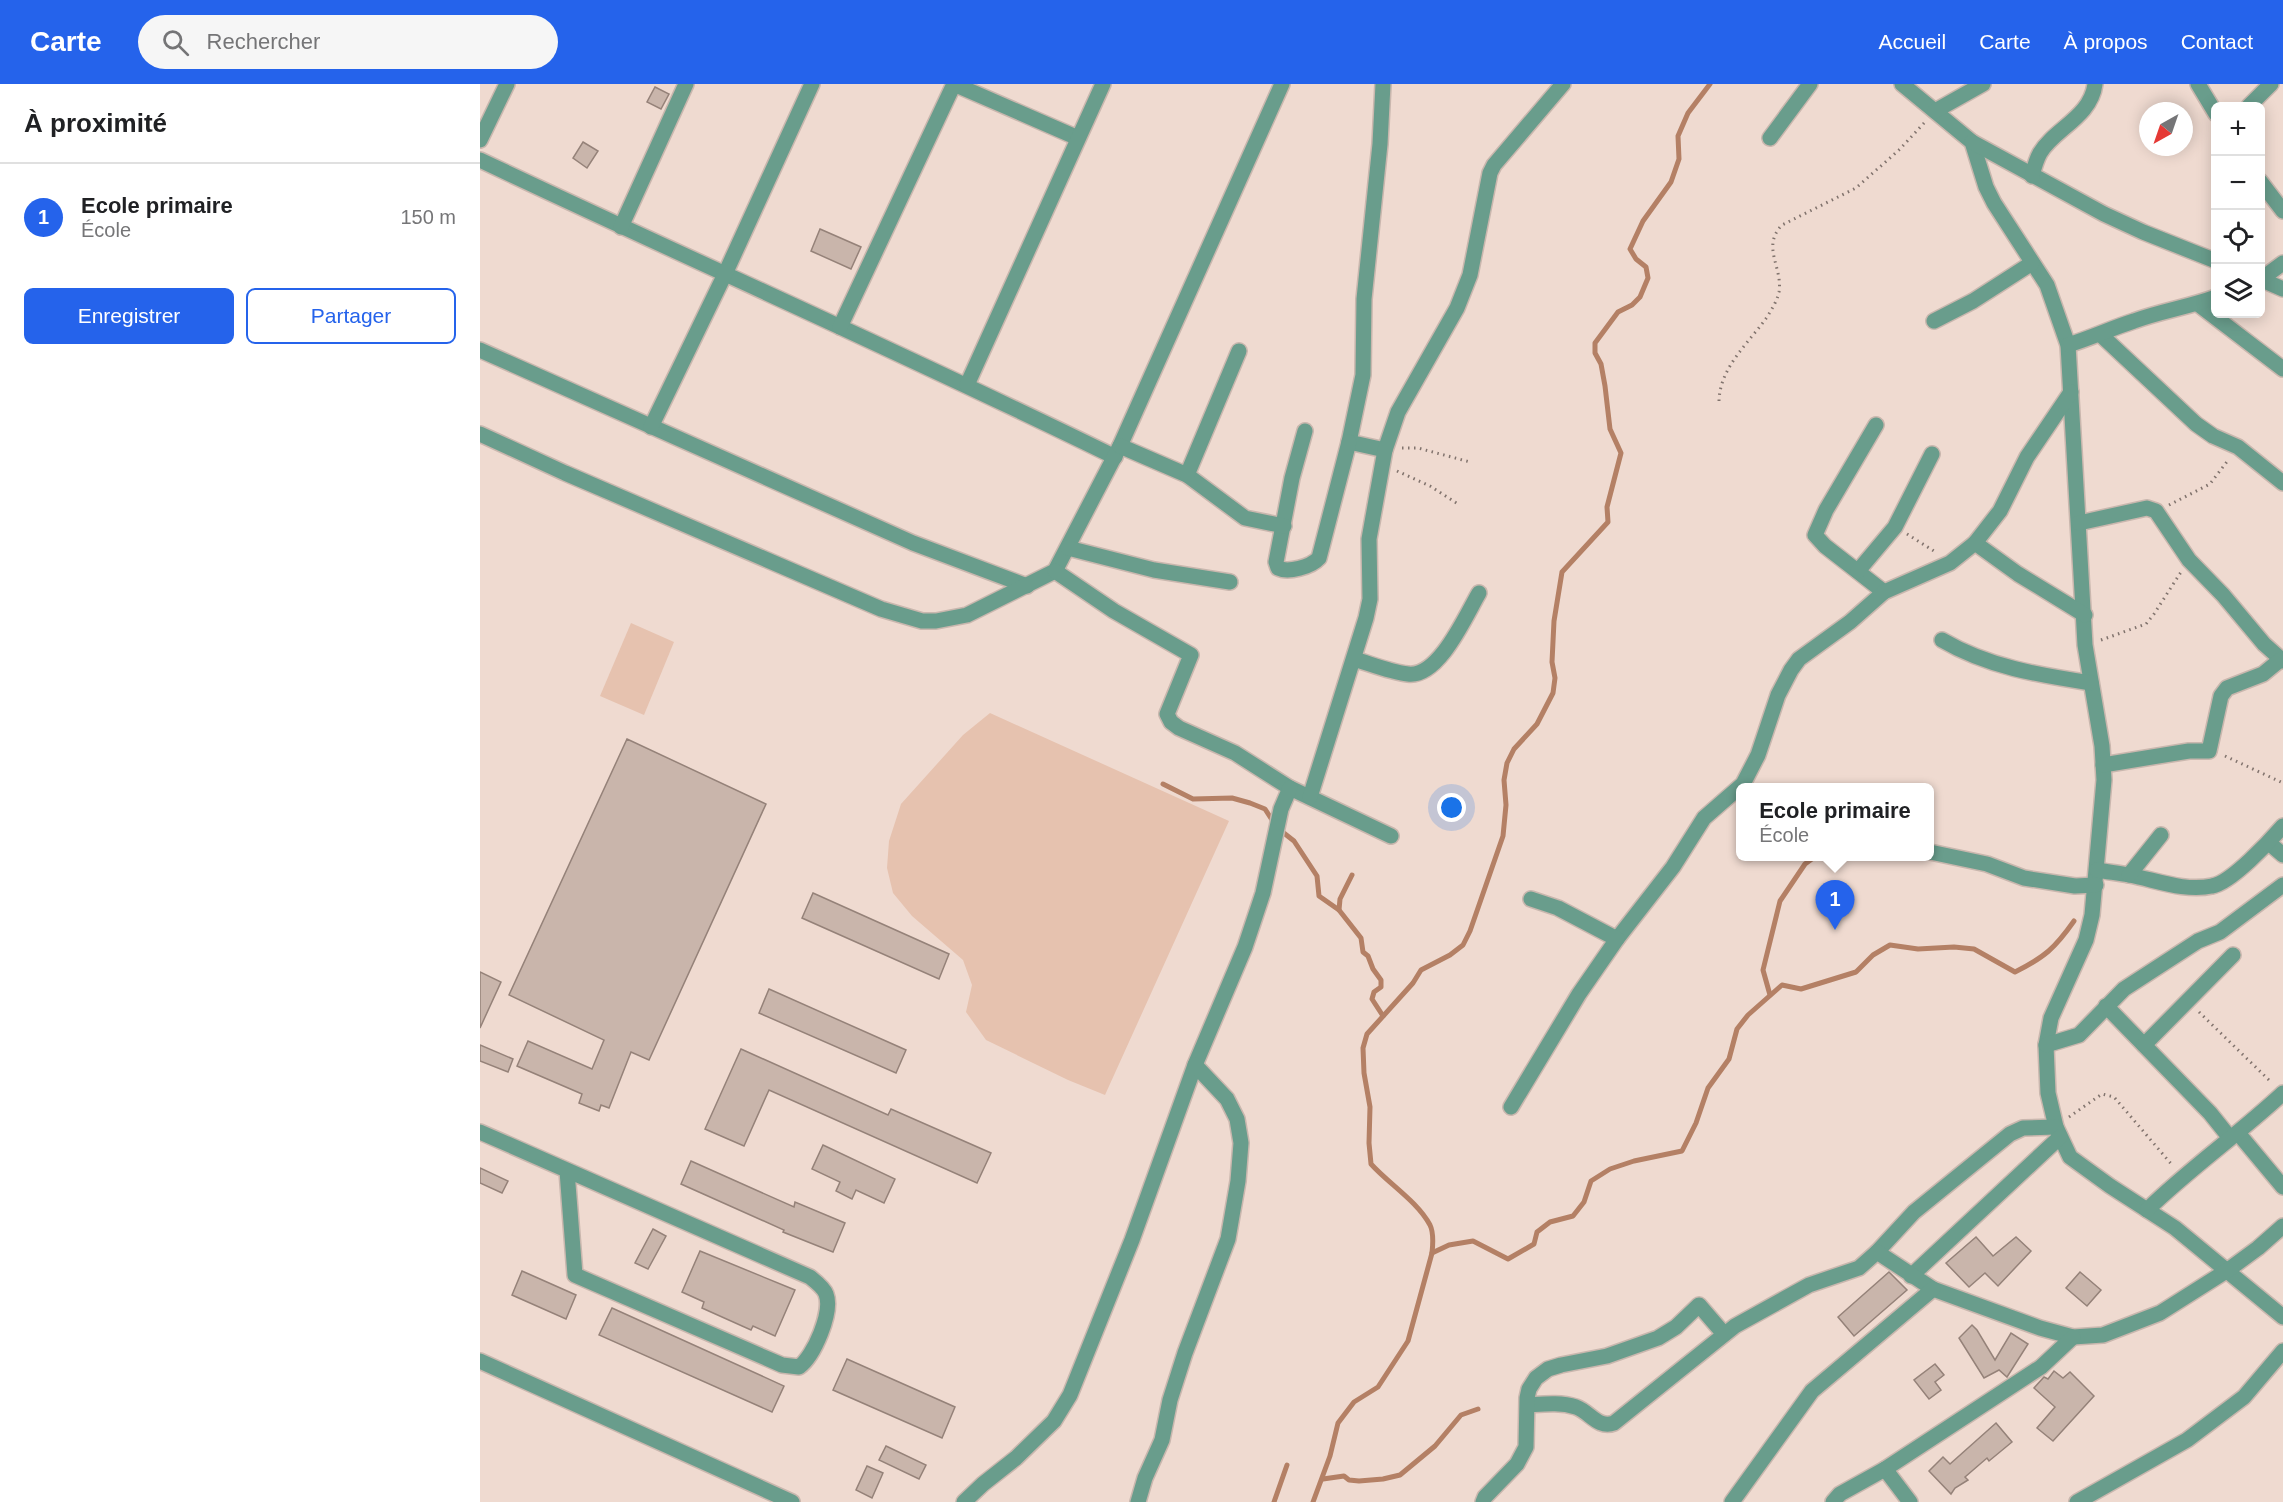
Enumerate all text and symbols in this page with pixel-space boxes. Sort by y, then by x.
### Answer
search box [138,15,558,69]
text: Carte [30,26,102,57]
icon: search [159,26,192,59]
text: Rechercher [207,29,320,54]
text: Accueil [1879,30,1946,53]
text: Carte [1979,30,2031,53]
text: À propos [2064,30,2148,53]
text: Contact [2181,30,2253,53]
north arrow [2139,102,2193,156]
map controls [2211,102,2265,318]
button: + [2211,102,2265,156]
text: À proximité [24,108,167,138]
button: − [2211,156,2265,210]
text: Ecole primaire [81,193,233,218]
text: 1 [38,206,49,228]
text: 150 m [400,206,456,228]
button: locate [2211,210,2265,264]
text: École [81,219,131,241]
button: layers [2211,264,2265,318]
button: Enregistrer [24,288,234,344]
button: Partager [246,288,456,344]
popup [1736,783,1934,861]
your location [1437,793,1466,822]
text: Ecole primaire [1759,798,1911,823]
text: École [1759,824,1809,846]
pin: 1 [1816,880,1854,930]

